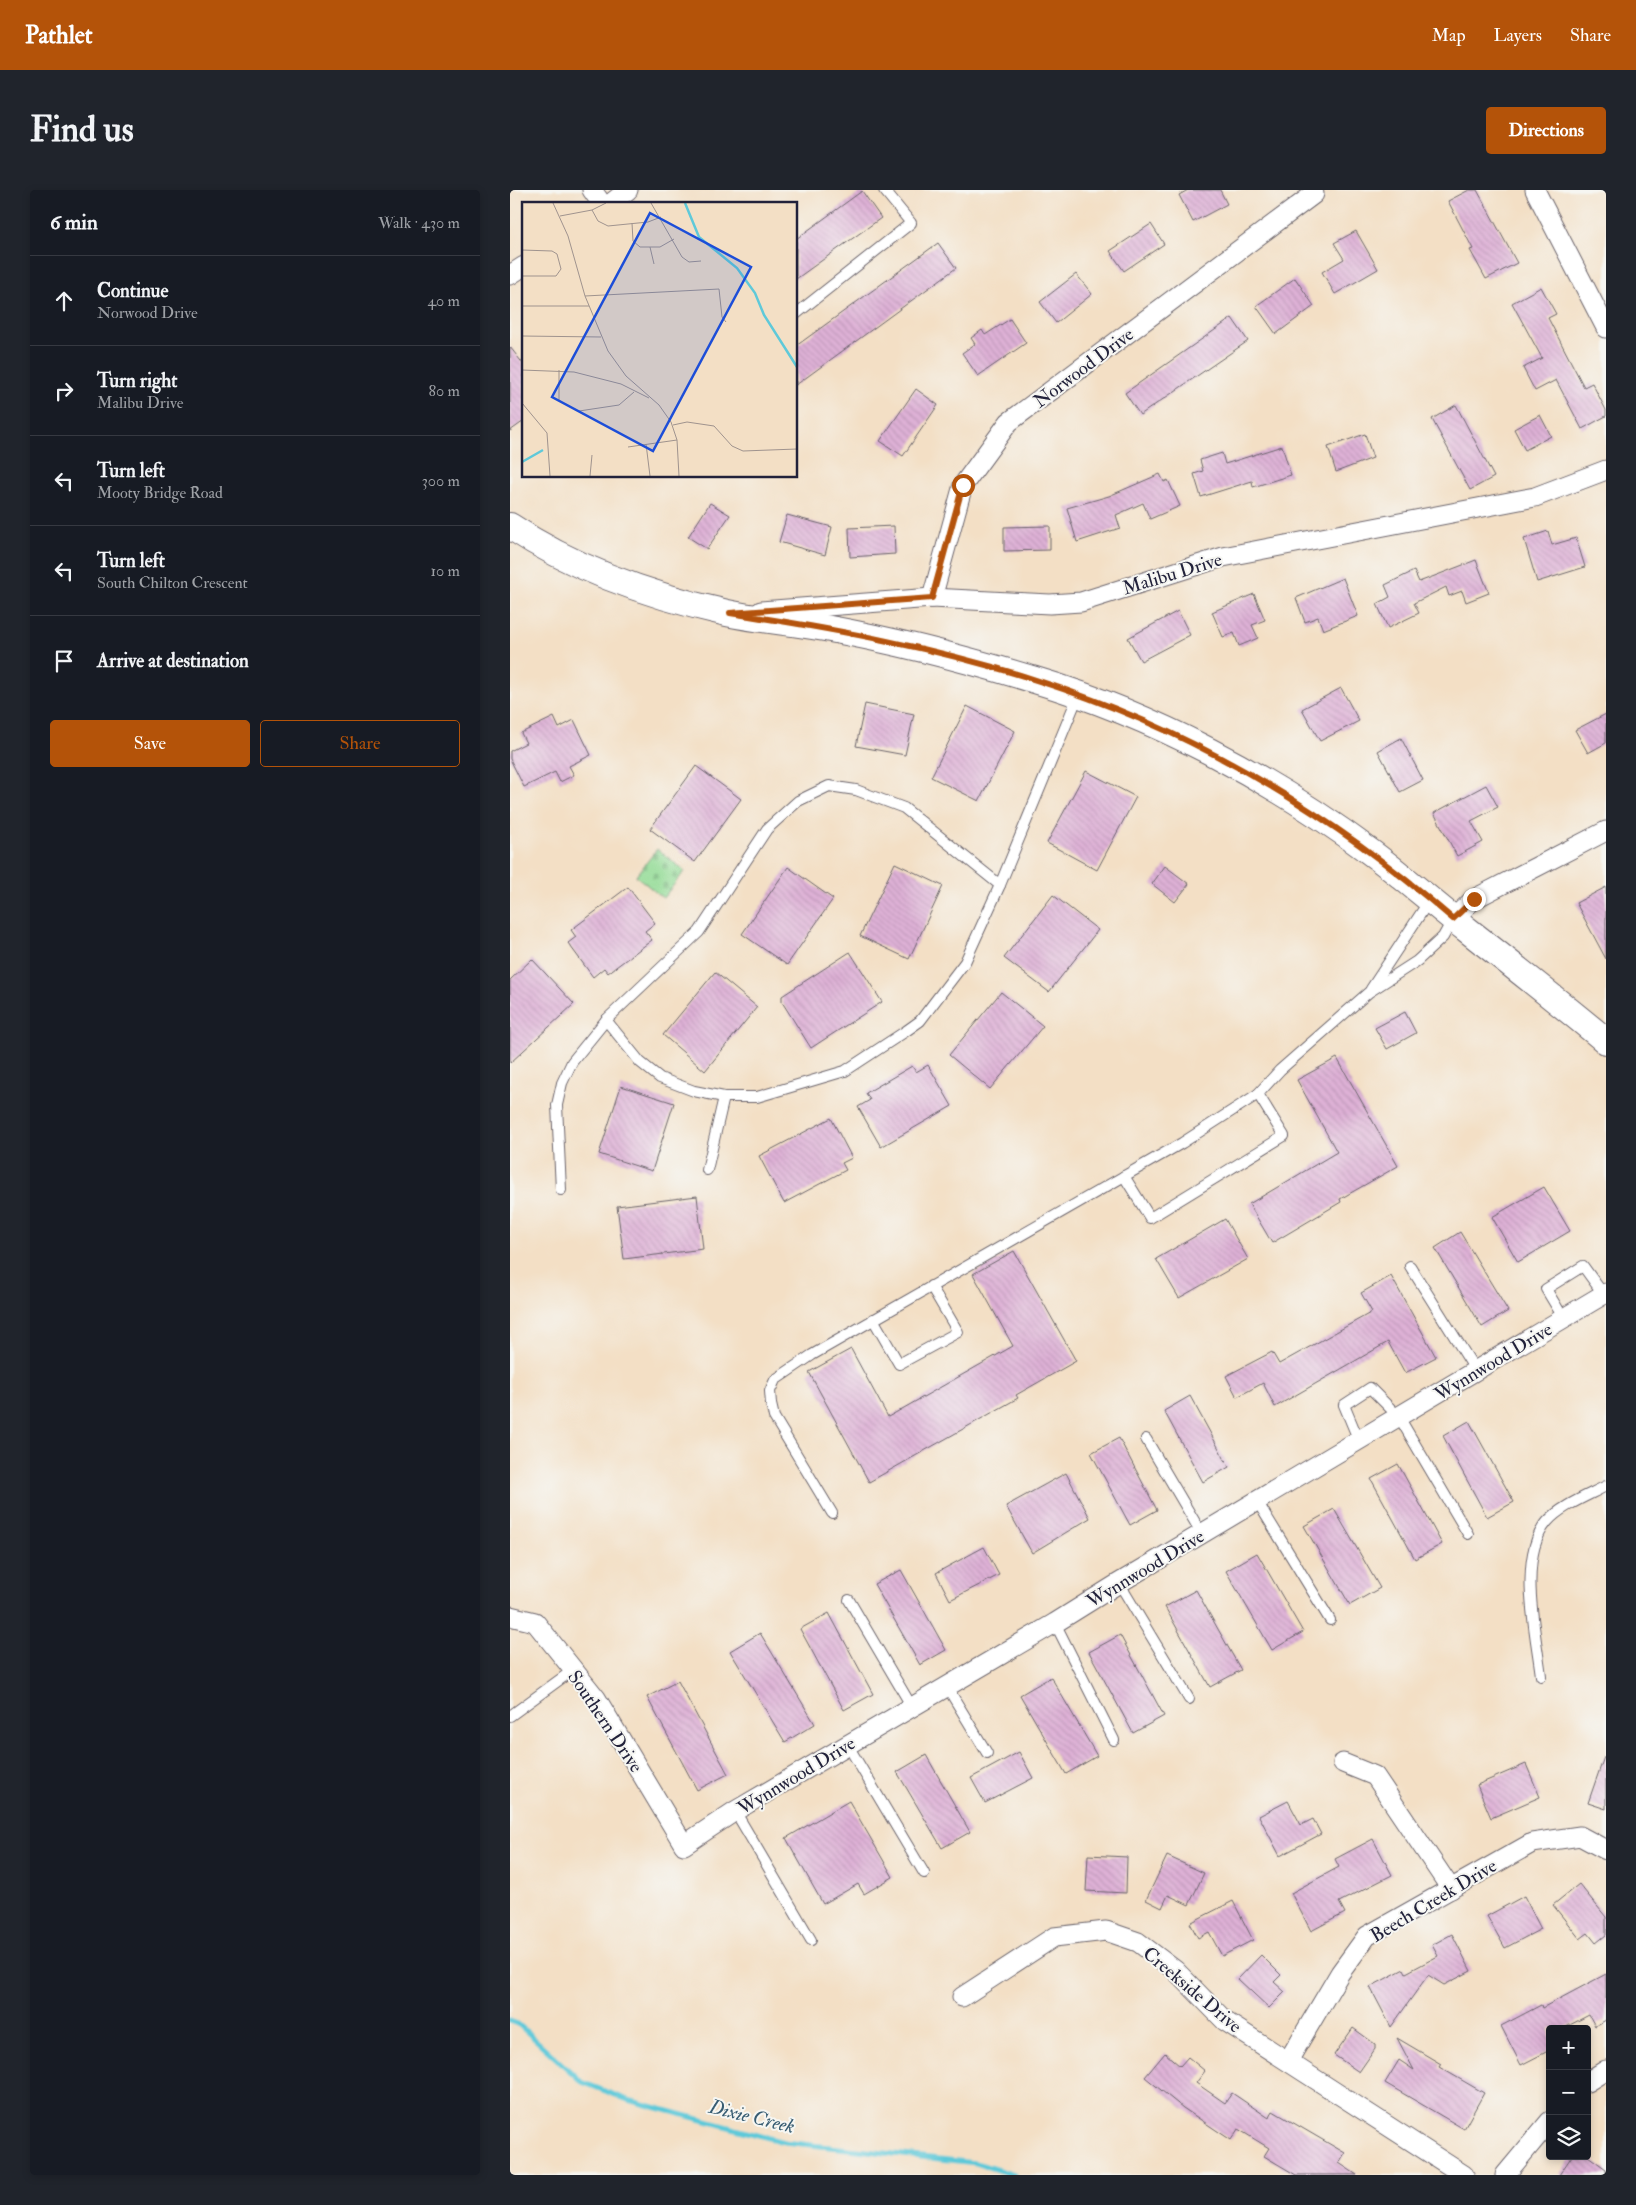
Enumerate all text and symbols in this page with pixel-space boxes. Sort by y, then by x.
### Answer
text: Pathlet [25,20,93,51]
text: Map [1432,24,1466,47]
text: Layers [1494,24,1542,47]
text: Share [1570,24,1611,47]
button: Directions [1486,107,1606,154]
text: Find us [30,108,134,152]
inset map [522,202,798,478]
text: 6 min [50,209,98,236]
text: Walk · 430 m [378,213,460,233]
text: Continue [97,279,168,303]
icon: ahead [50,287,78,315]
text: 40 m [427,291,460,311]
text: Norwood Drive [97,303,198,323]
street label: Norwood Drive [1029,322,1139,413]
text: Turn right [97,369,177,393]
icon: right [50,377,78,405]
text: 80 m [429,381,460,401]
text: Malibu Drive [97,393,183,413]
text: Turn left [97,459,165,483]
icon: left [50,467,78,495]
text: 300 m [422,471,460,491]
route start [952,474,975,497]
text: Mooty Bridge Road [97,483,223,503]
street label: Malibu Drive [1120,547,1225,600]
text: Turn left [97,549,165,573]
icon: left [50,557,78,585]
text: 10 m [430,561,460,581]
text: South Chilton Crescent [97,573,248,593]
icon: arrive [50,647,78,675]
text: Arrive at destination [97,649,249,673]
button: Save [50,720,250,767]
button: Share [260,720,460,767]
route end [1463,888,1486,911]
street label: Wynnwood Drive [1429,1317,1557,1407]
street label: Wynnwood Drive [1081,1524,1209,1614]
street label: Southern Drive [562,1666,648,1777]
street label: Wynnwood Drive [732,1731,860,1821]
street label: Beech Creek Drive [1366,1854,1501,1948]
street label: Creekside Drive [1138,1941,1247,2038]
map controls [1546,2025,1591,2160]
button: + [1546,2025,1591,2070]
button: − [1546,2070,1591,2115]
water label: Dixie Creek [706,2094,797,2139]
button: layers [1546,2115,1591,2160]

